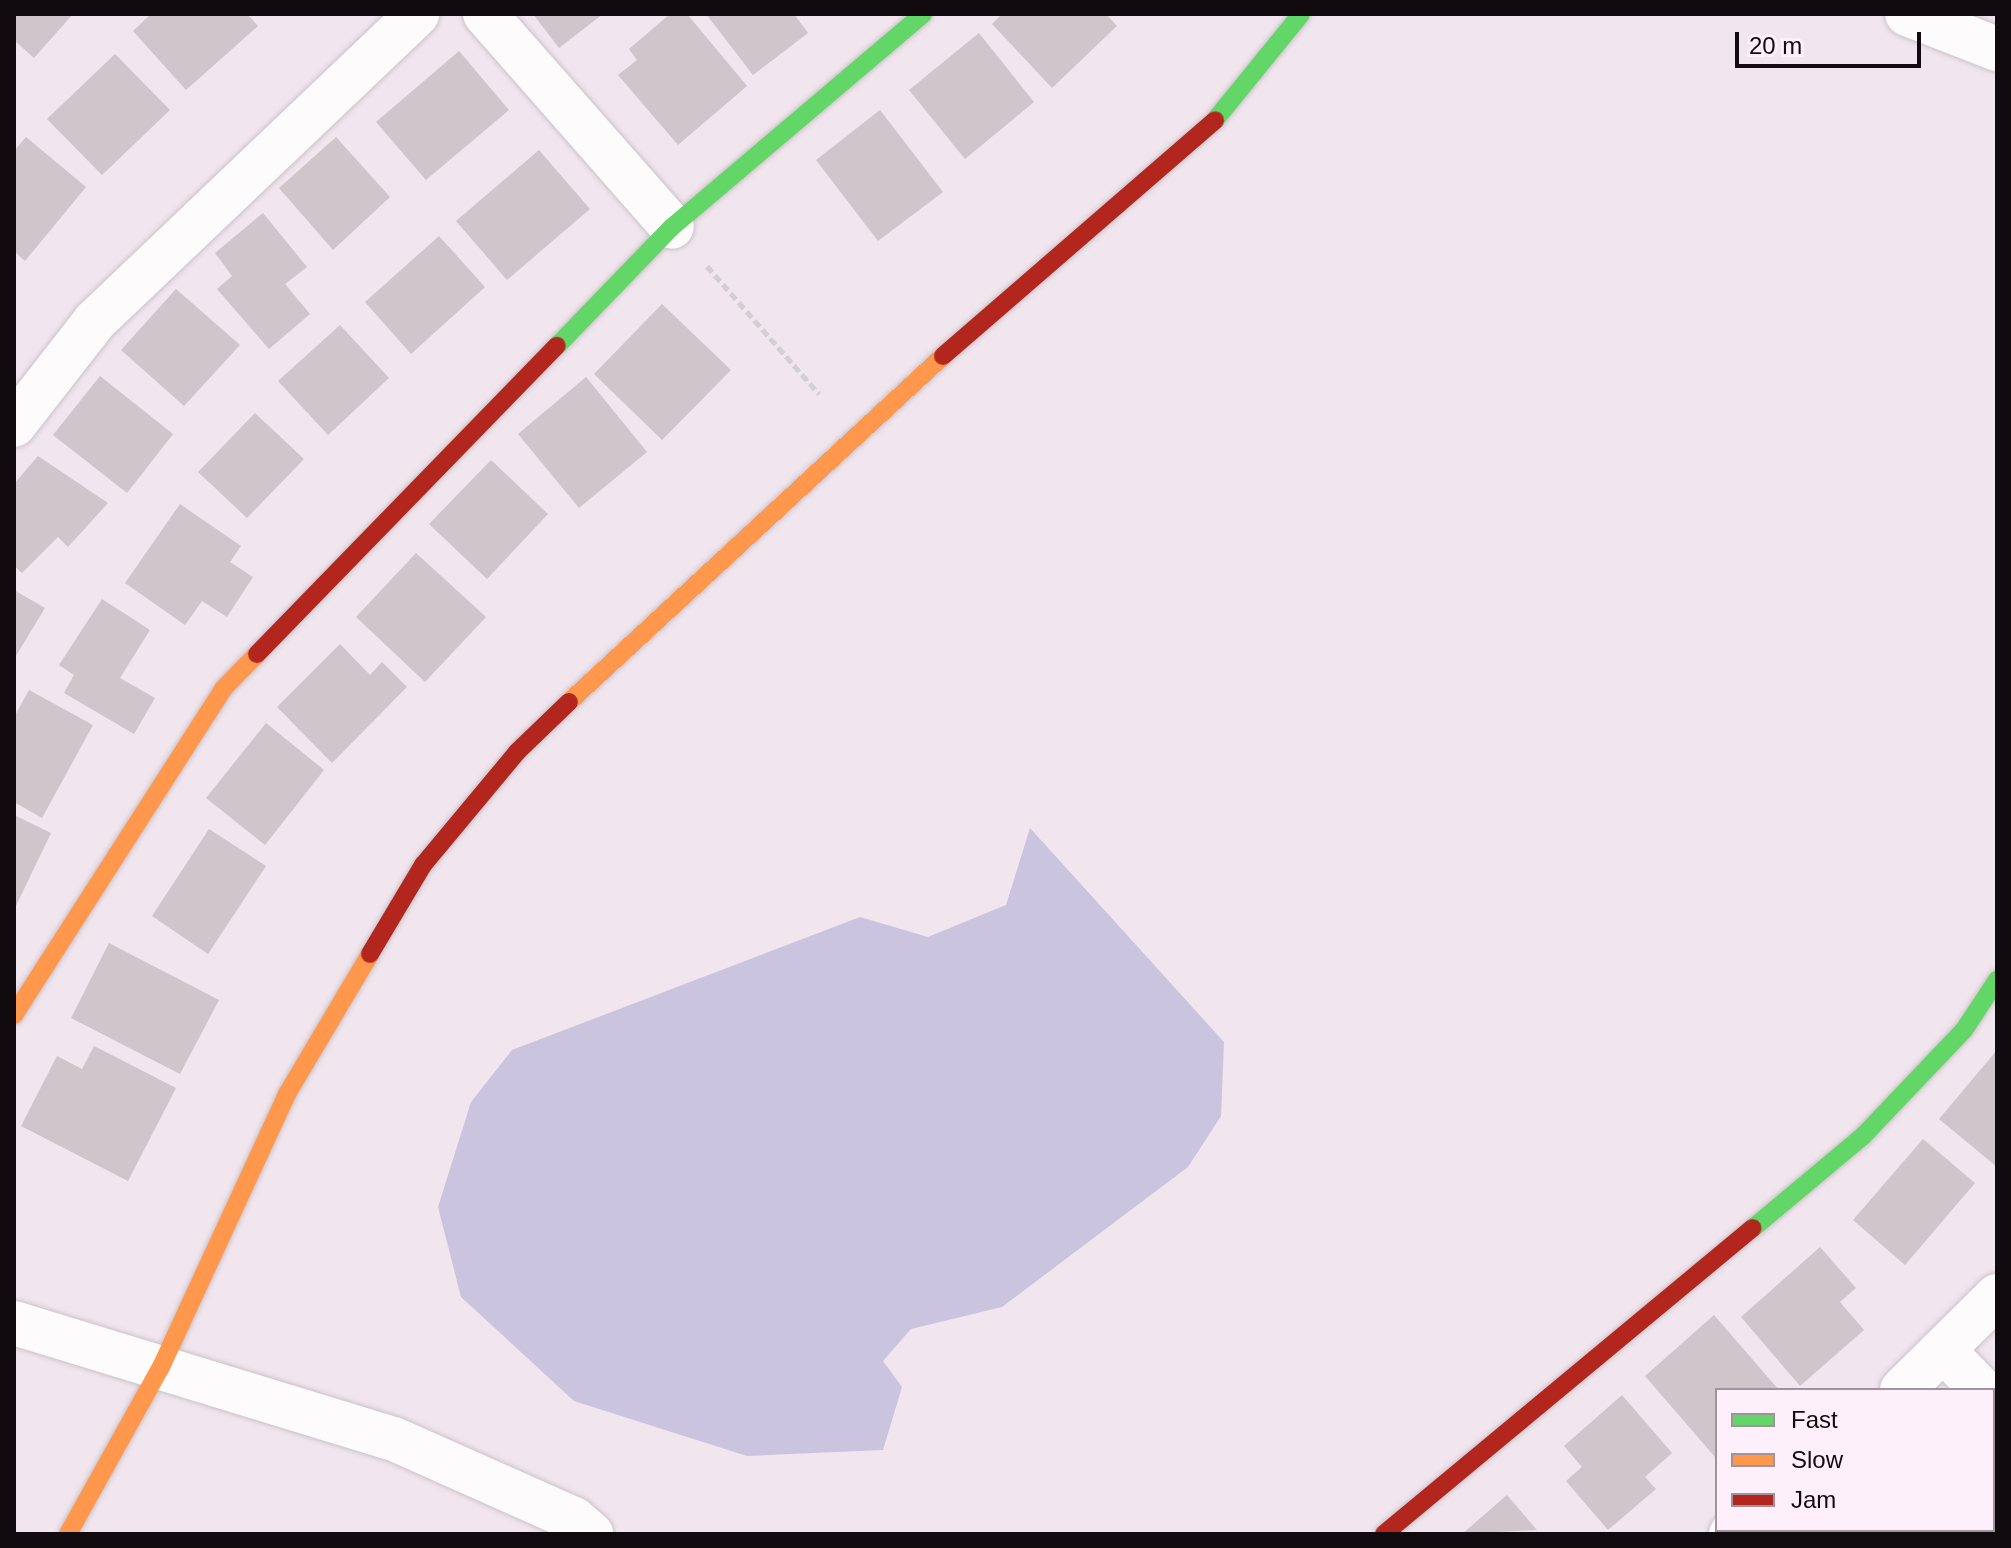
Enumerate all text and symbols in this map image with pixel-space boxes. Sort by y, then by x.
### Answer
scale bar [1739,16,1925,66]
text: 20 m [1749,32,1802,59]
legend [1715,1388,1995,1532]
text: Fast [1791,1406,1838,1433]
text: Slow [1791,1446,1843,1473]
text: Jam [1791,1486,1836,1513]

